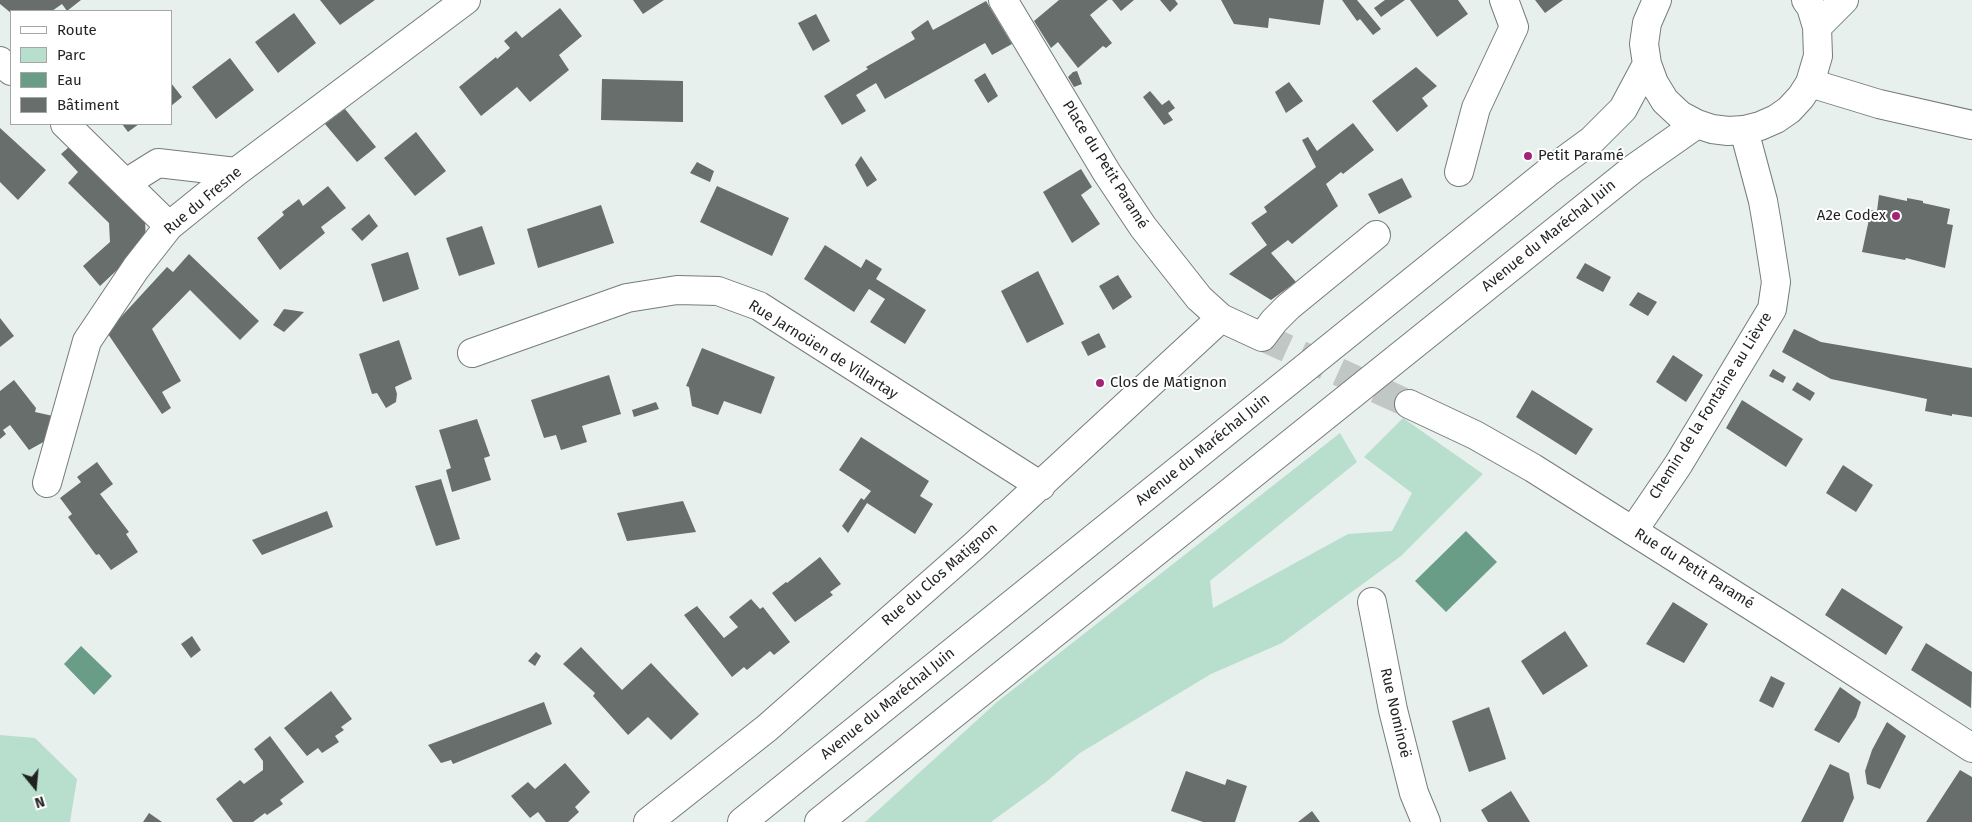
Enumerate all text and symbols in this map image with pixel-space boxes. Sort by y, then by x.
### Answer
legend [10,10,172,125]
text: Route [57,21,97,39]
text: Parc [57,46,86,64]
text: Eau [57,71,82,89]
text: Bâtiment [57,96,119,114]
street label: Place du Petit Paramé [1058,98,1152,232]
place label: Petit Paramé [1538,147,1624,165]
marker: Petit Paramé [1522,150,1534,162]
street label: Rue du Fresne [160,163,246,239]
street label: Avenue du Maréchal Juin [1478,176,1620,296]
place label: A2e Codex [1817,207,1886,225]
marker: A2e Codex [1890,210,1902,222]
street label: Rue Jarnoüen de Villartay [745,297,901,403]
street label: Chemin de la Fontaine au Lièvre [1646,309,1776,503]
place label: Clos de Matignon [1110,374,1227,392]
marker: Clos de Matignon [1094,377,1106,389]
street label: Avenue du Maréchal Juin [1132,390,1274,510]
street label: Rue du Clos Matignon [878,520,1002,630]
street label: Rue du Petit Paramé [1631,525,1757,613]
street label: Avenue du Maréchal Juin [817,644,959,764]
street label: Rue Nominoë [1376,666,1414,760]
north arrow [10,762,60,812]
text: N [33,792,46,811]

